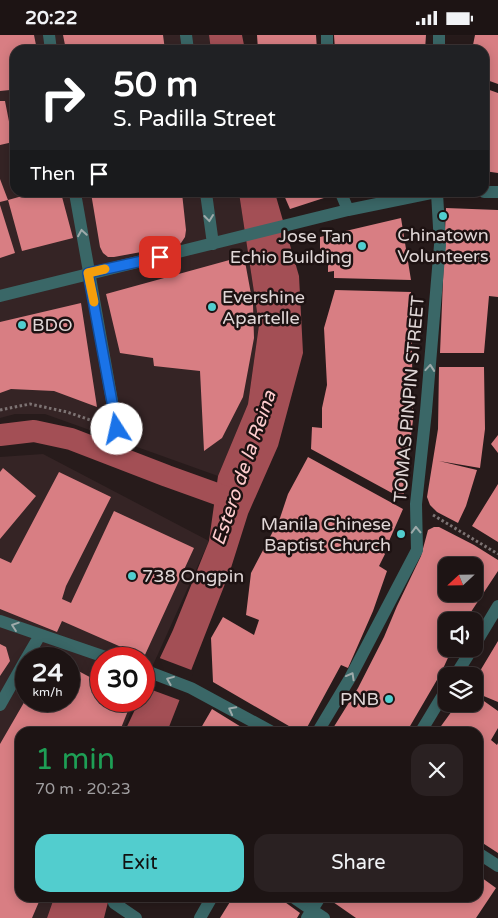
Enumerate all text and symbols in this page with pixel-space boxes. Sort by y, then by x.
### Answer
text: 20:22 [25,7,78,29]
text: 50 m [113,64,198,106]
icon: right [30,65,95,130]
text: S. Padilla Street [113,106,276,132]
icon: arrive [85,160,113,188]
text: Then [30,163,75,185]
marker: Chinatown Volunteers [437,210,449,222]
one-way arrow [204,214,214,223]
place label: Chinatown Volunteers [397,224,489,267]
place label: Jose Tan Echio Building [230,225,352,268]
one-way arrow [77,228,87,237]
pin [139,236,181,278]
marker: Jose Tan Echio Building [356,240,368,252]
icon: arrive [146,243,174,271]
place label: Evershine Apartelle [222,286,305,329]
street label: TOMAS PINPIN STREET [389,294,429,504]
marker: Evershine Apartelle [206,301,218,313]
place label: BDO [32,314,73,336]
marker: BDO [16,319,28,331]
one-way arrow [424,364,435,372]
water label: Estero de la Reina [207,387,281,548]
position arrow [90,402,142,454]
place label: Manila Chinese Baptist Church [261,513,391,556]
one-way arrow [411,525,422,533]
marker: Manila Chinese Baptist Church [395,528,407,540]
north arrow [438,557,482,603]
map controls [438,557,483,712]
place label: 738 Ongpin [142,565,244,587]
marker: 738 Ongpin [126,570,138,582]
button: sound [438,612,483,657]
one-way arrow [11,622,20,632]
speed limit sign: 30 [90,647,155,712]
text: 24 [32,658,63,688]
button: layers [438,667,483,712]
one-way arrow [344,672,354,681]
one-way arrow [166,676,175,686]
text: km/h [32,685,63,699]
place label: PNB [340,688,379,710]
marker: PNB [383,693,395,705]
one-way arrow [229,706,238,716]
text: 1 min [35,741,115,778]
button: close [411,744,463,796]
text: 70 m · 20:23 [35,779,131,799]
button: Exit [35,834,244,892]
button: Share [254,834,463,892]

